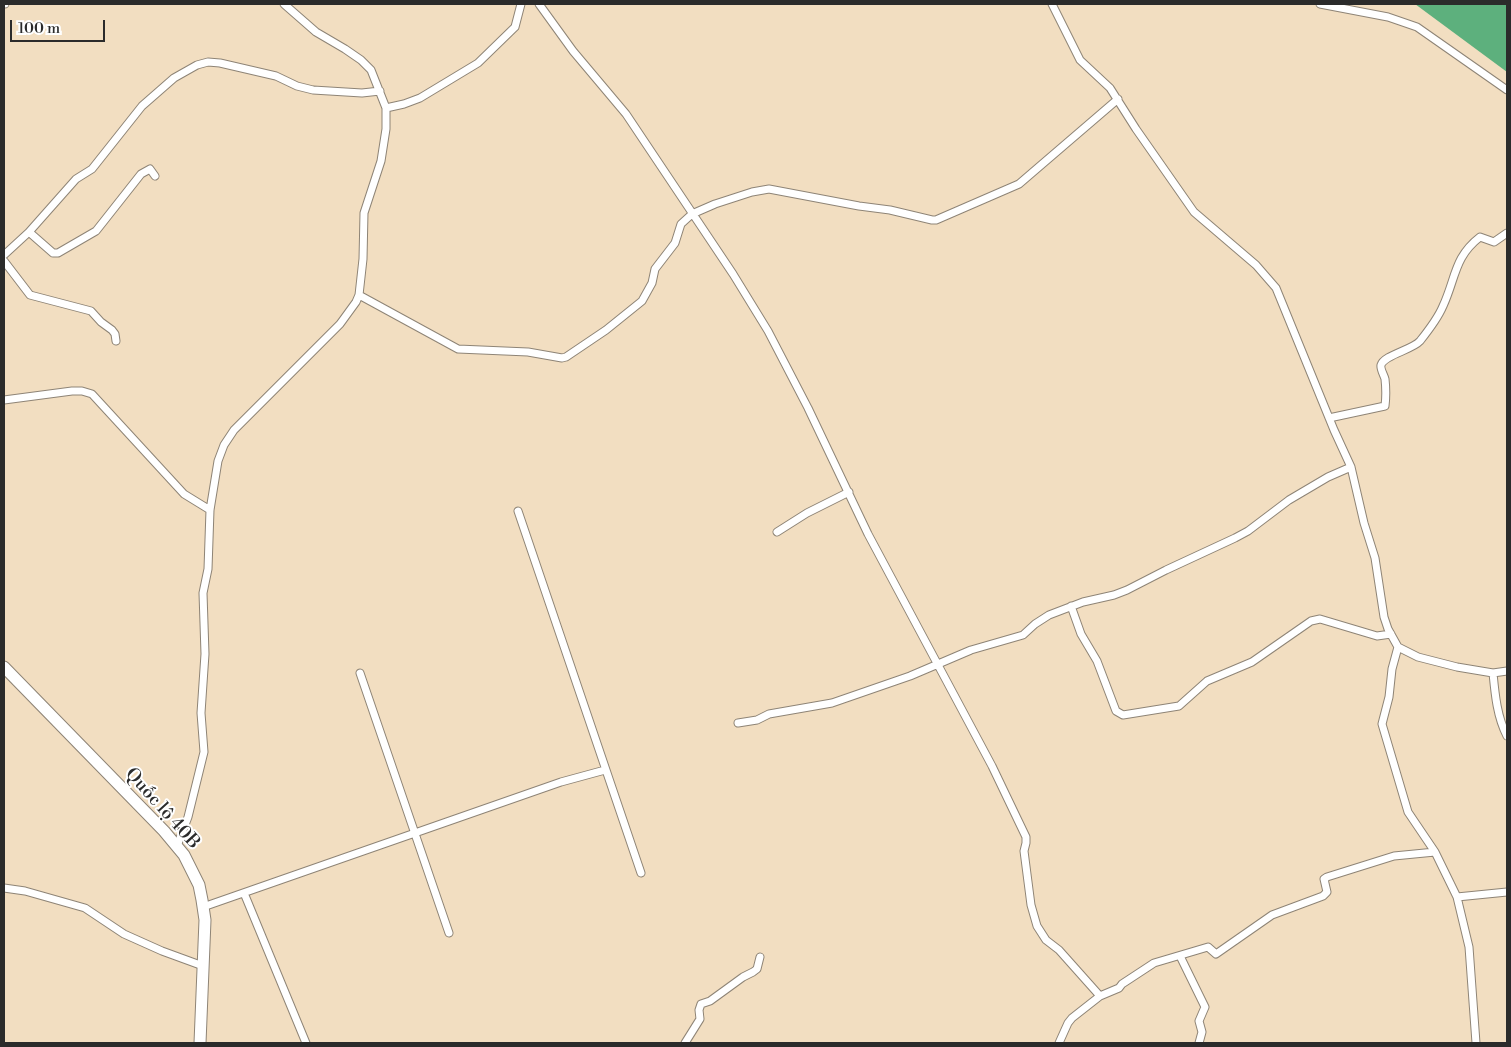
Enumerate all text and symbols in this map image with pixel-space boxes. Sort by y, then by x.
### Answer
scale bar [12,10,108,42]
text: 100 m [18,19,60,38]
street label: Quốc lộ 40B [120,764,204,854]

